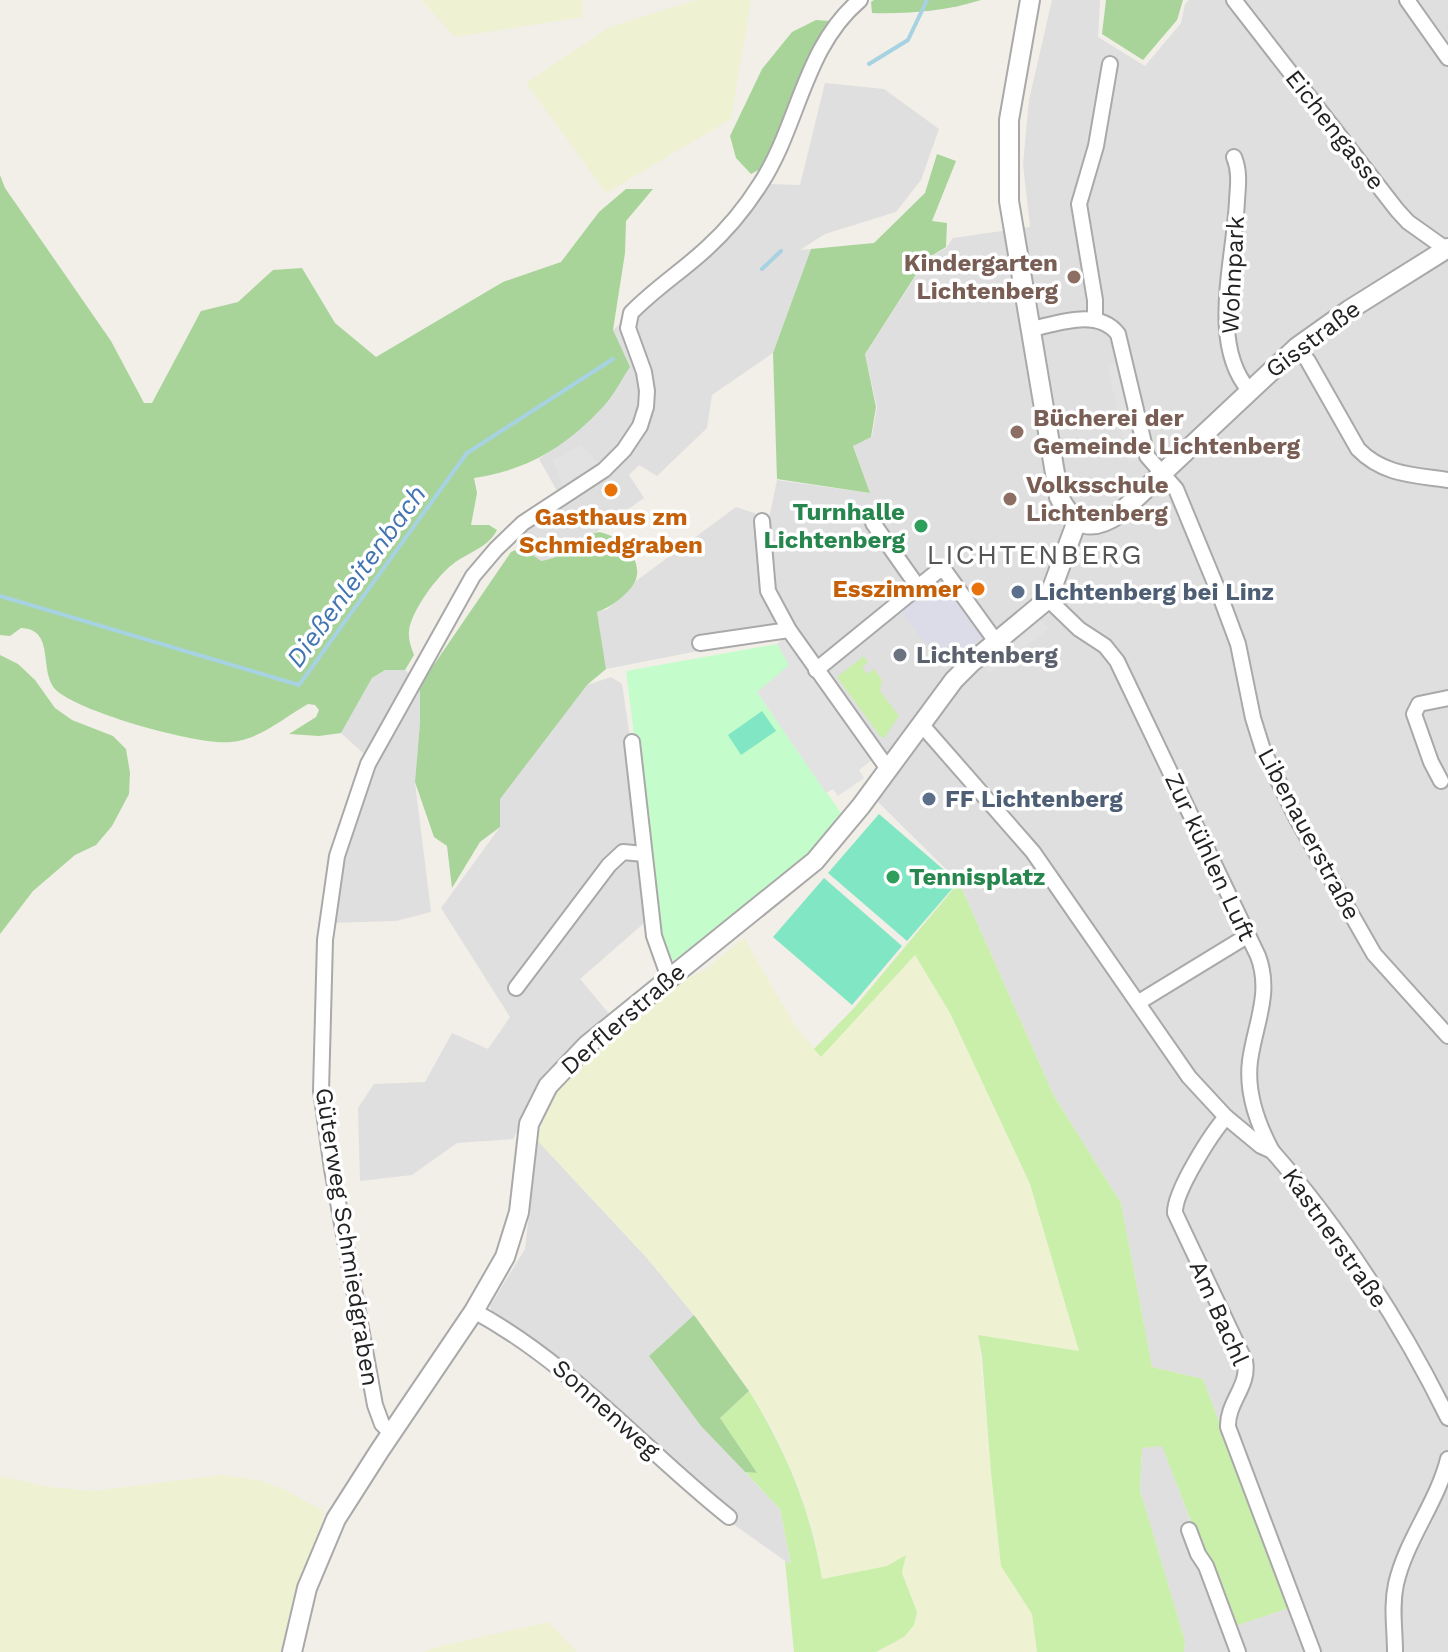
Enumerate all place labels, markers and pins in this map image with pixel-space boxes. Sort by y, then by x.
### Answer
place label: Kindergarten Lichtenberg [904,249,1059,305]
marker: Kindergarten Lichtenberg [1065,268,1083,286]
place label: Bücherei der Gemeinde Lichtenberg [1033,404,1301,460]
marker: Bücherei der Gemeinde Lichtenberg [1008,423,1026,441]
place label: Volksschule Lichtenberg [1026,471,1169,527]
marker: Gasthaus zm Schmiedgraben [602,481,620,499]
marker: Volksschule Lichtenberg [1001,490,1019,508]
place label: Turnhalle Lichtenberg [763,498,906,554]
place label: Gasthaus zm Schmiedgraben [519,503,703,559]
marker: Turnhalle Lichtenberg [912,517,930,535]
place label: Esszimmer [833,575,963,603]
place label: Lichtenberg bei Linz [1034,578,1274,606]
marker: Esszimmer [969,580,987,598]
marker: Lichtenberg bei Linz [1009,583,1027,601]
place label: Lichtenberg [916,641,1058,669]
marker: Lichtenberg [891,646,909,664]
place label: FF Lichtenberg [945,785,1123,813]
marker: FF Lichtenberg [920,790,938,808]
place label: Tennisplatz [909,863,1045,891]
marker: Tennisplatz [884,868,902,886]

